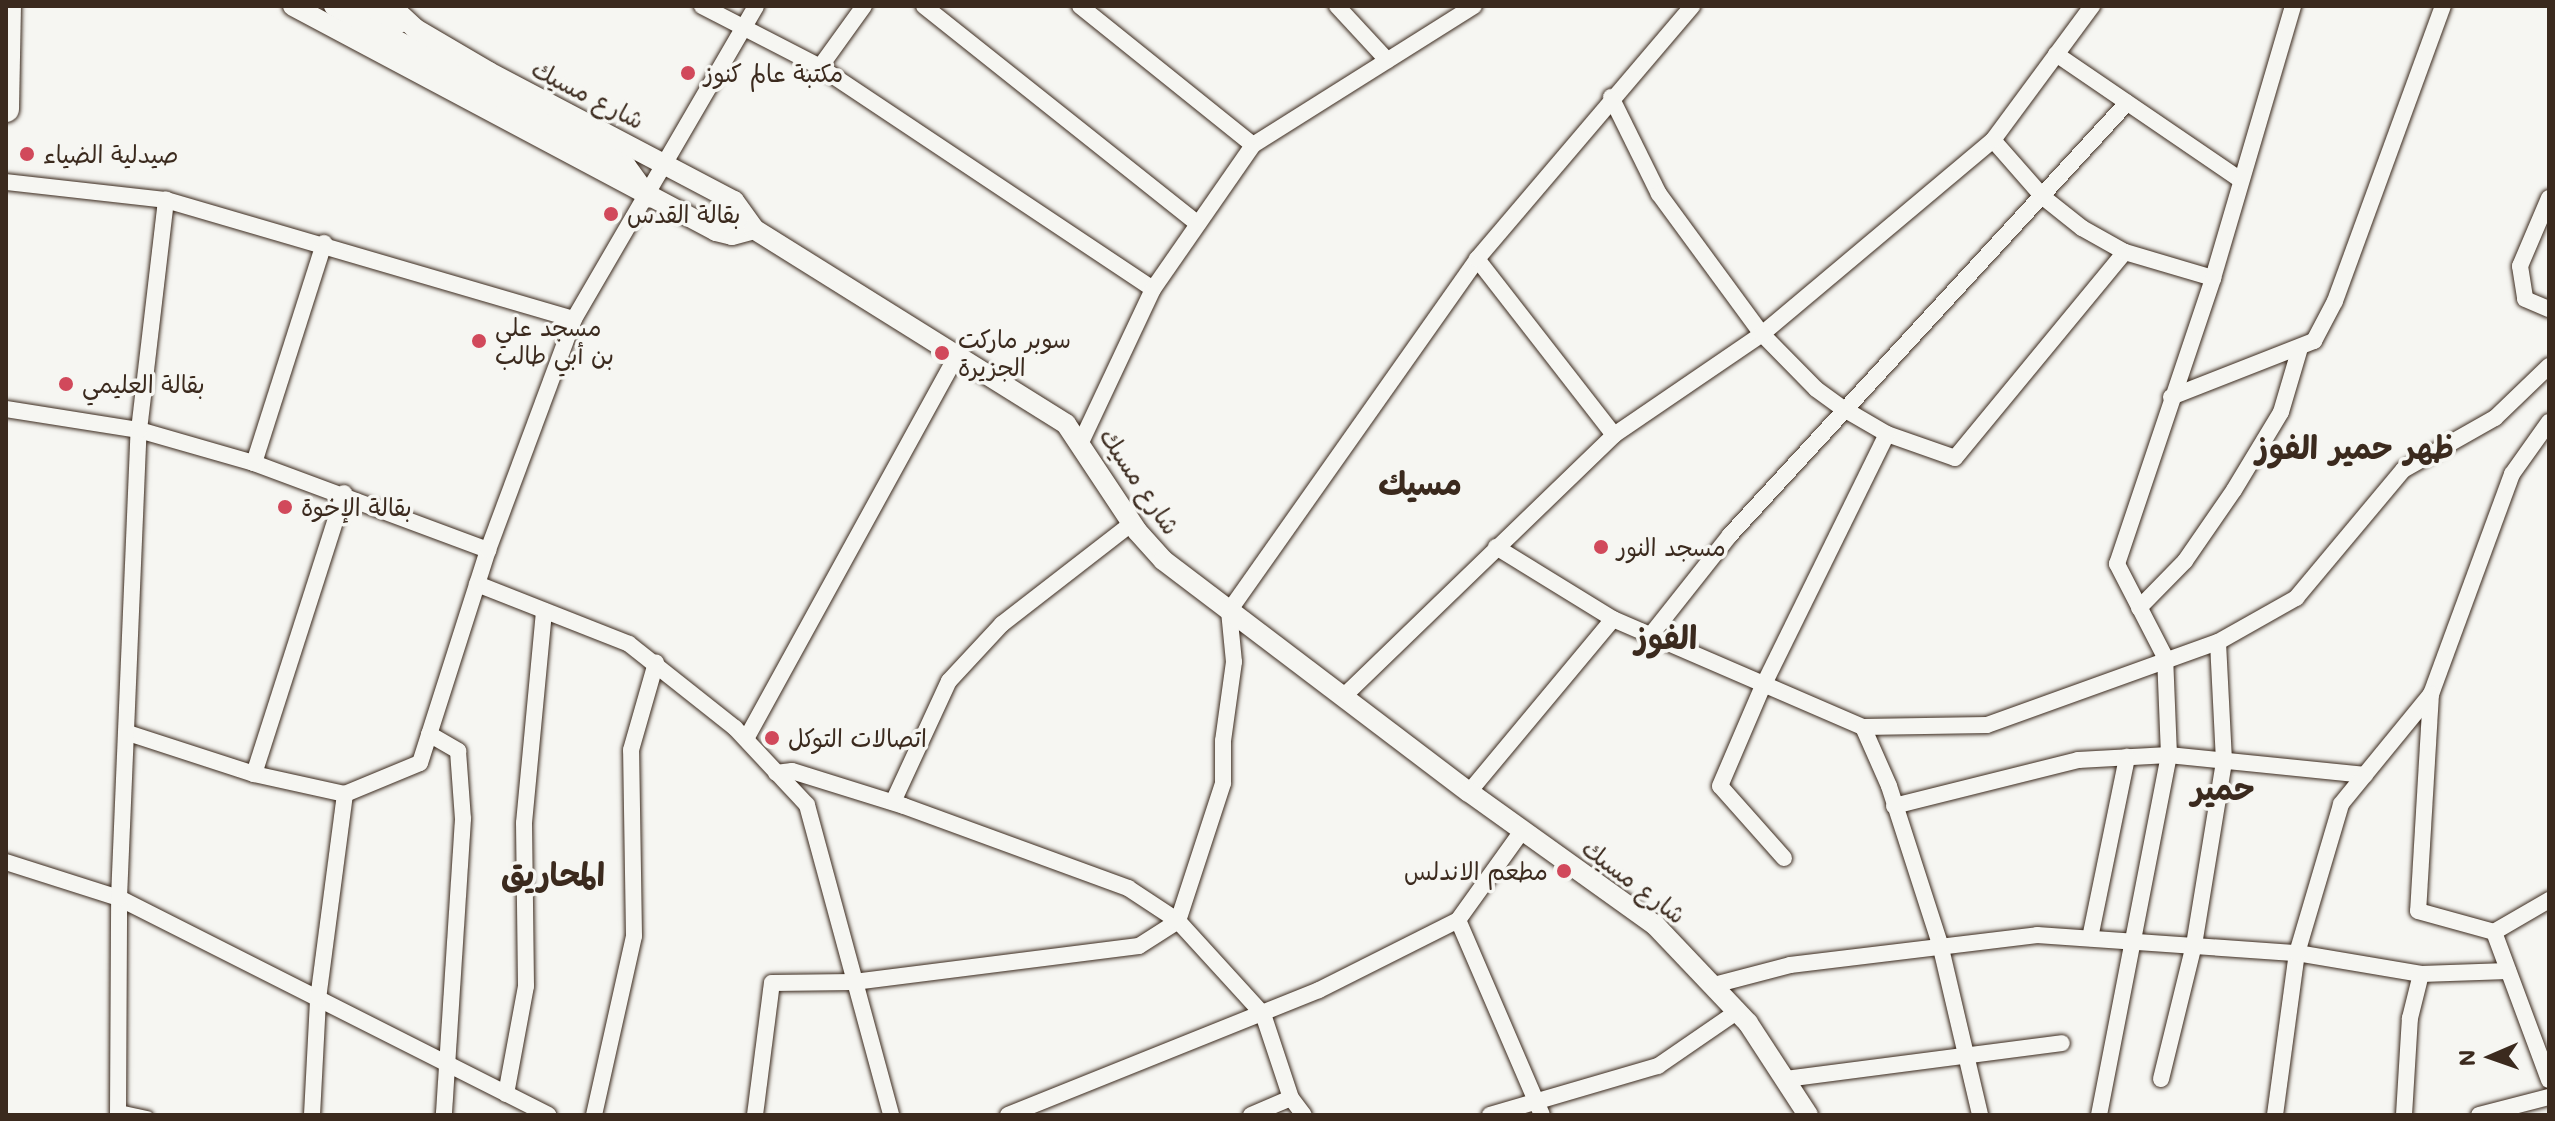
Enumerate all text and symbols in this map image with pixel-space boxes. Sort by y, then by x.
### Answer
street label: شارع مسيك [527,53,649,135]
place label: مكتبة عالم كنوز [704,59,843,87]
marker: مكتبة عالم كنوز [679,64,697,82]
place label: صيدلية الضياء [43,140,178,168]
marker: صيدلية الضياء [18,145,36,163]
place label: بقالة القدس [627,200,741,228]
marker: بقالة القدس [602,205,620,223]
place label: مسجد علي بن أبي طالب [495,313,614,369]
place label: سوبر ماركت الجزيرة [958,325,1071,381]
marker: مسجد علي بن أبي طالب [470,332,488,350]
marker: سوبر ماركت الجزيرة [933,344,951,362]
place label: بقالة العليمي [82,370,205,398]
marker: بقالة العليمي [57,375,75,393]
street label: شارع مسيك [1094,422,1186,540]
district label: ظهر حمير الفوز [2256,427,2454,465]
district label: مسيك [1378,463,1462,501]
place label: بقالة الإخوة [301,493,412,521]
marker: بقالة الإخوة [276,498,294,516]
place label: مسجد النور [1617,533,1726,561]
marker: مسجد النور [1592,538,1610,556]
district label: الفوز [1635,617,1697,655]
place label: اتصالات التوكل [788,724,927,752]
marker: اتصالات التوكل [763,729,781,747]
district label: حمير [2191,768,2255,806]
street label: شارع مسيك [1577,833,1691,929]
district label: المحاريق [501,854,605,892]
place label: مطعم الاندلس [1404,857,1548,885]
marker: مطعم الاندلس [1555,862,1573,880]
north arrow [2451,1017,2531,1097]
text: N [2452,1049,2481,1067]

